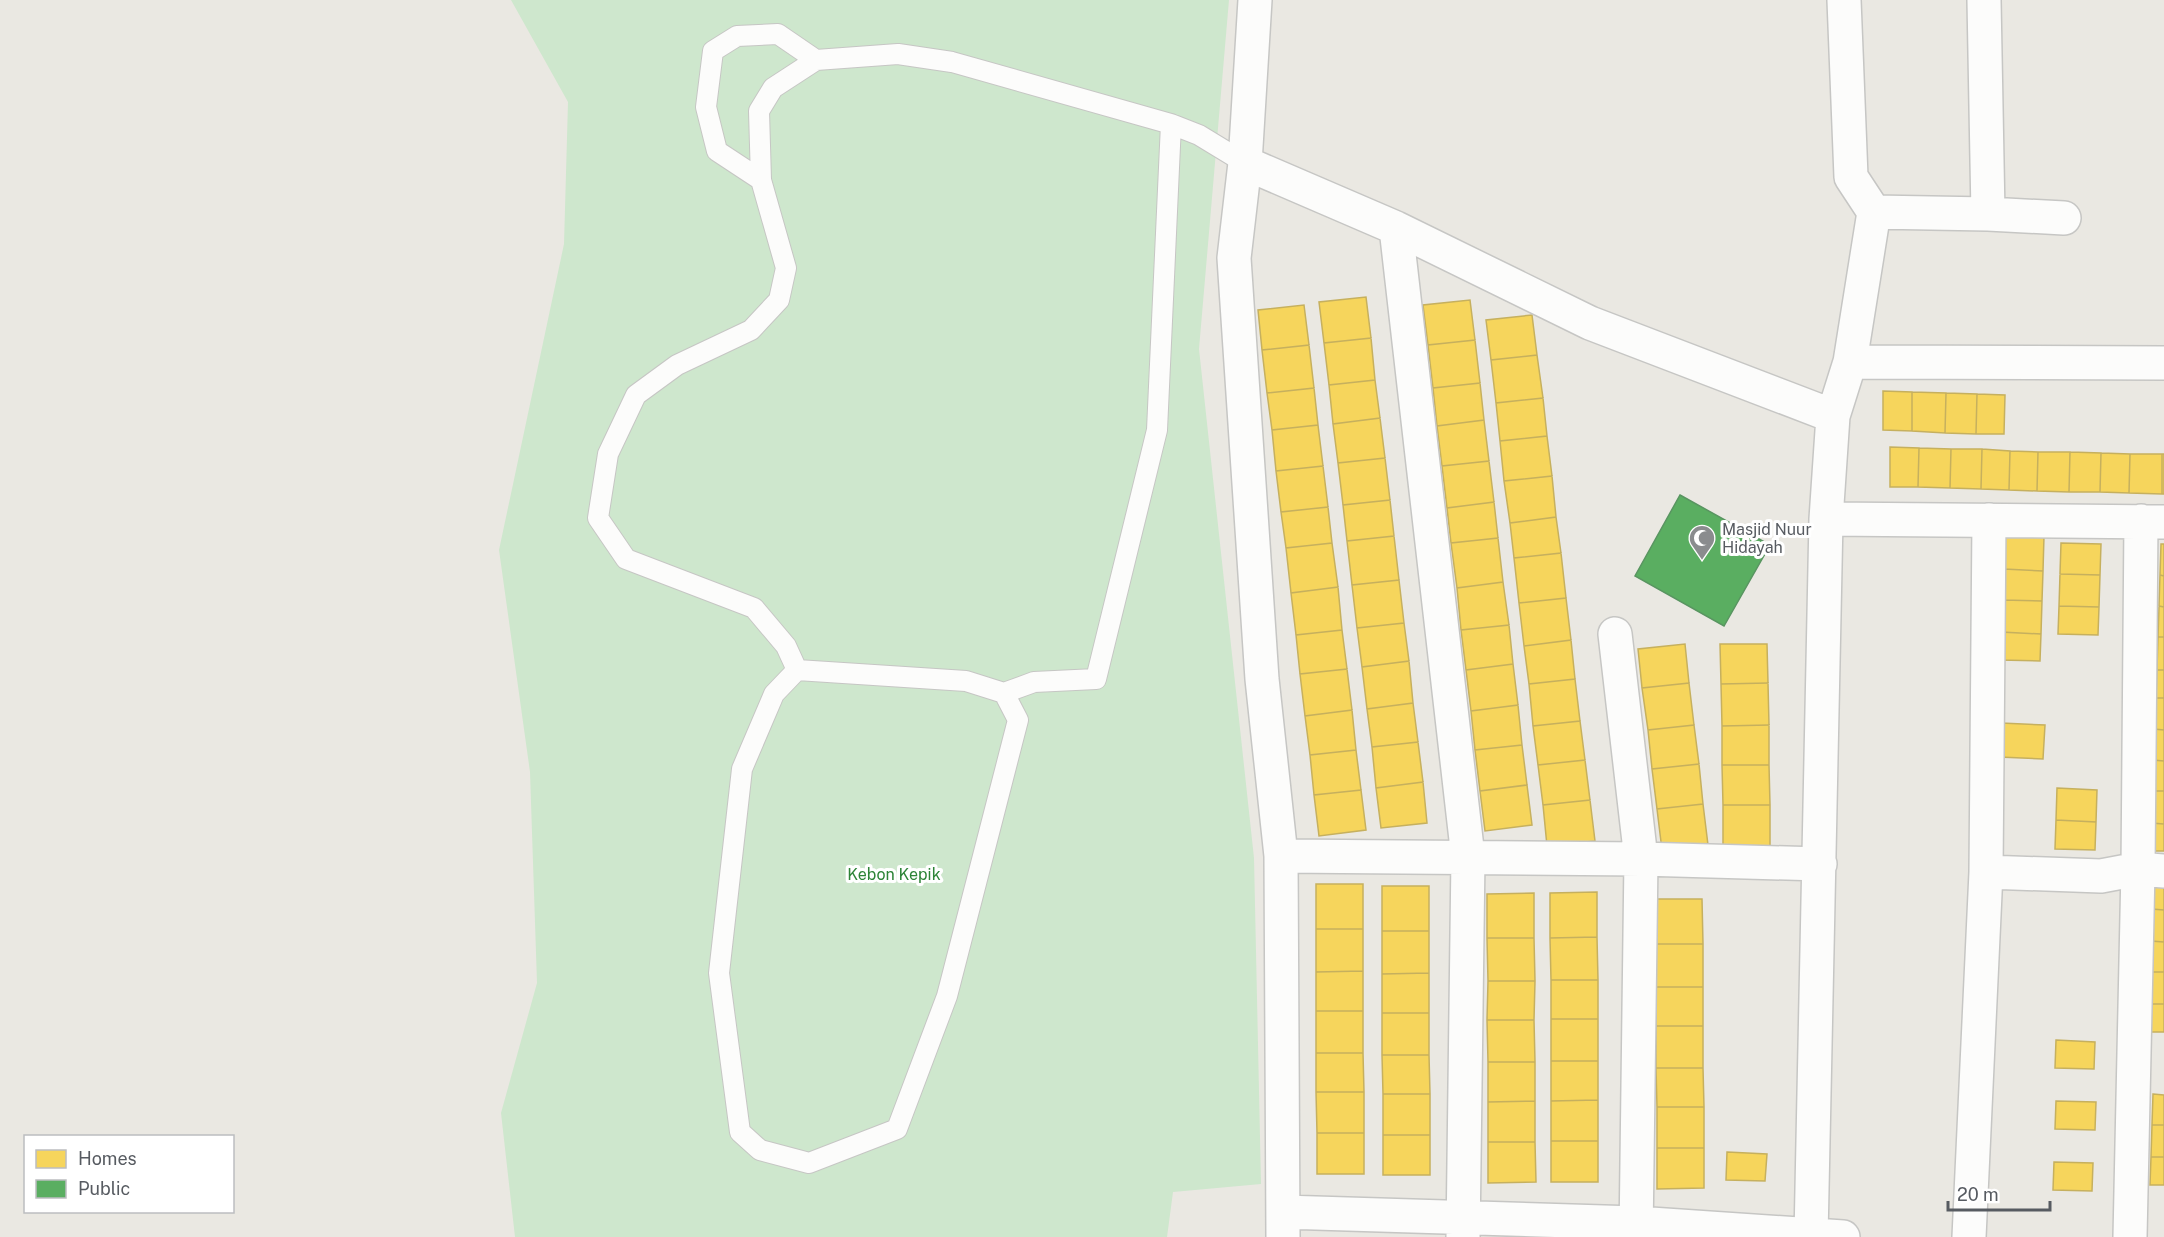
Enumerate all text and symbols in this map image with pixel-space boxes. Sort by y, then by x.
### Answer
place label: Masjid Nuur Hidayah [1722,520,1812,557]
mosque icon: Masjid Nuur Hidayah [1687,523,1717,561]
park label: Kebon Kepik [847,865,941,884]
legend [24,1135,234,1213]
text: Homes [78,1148,137,1169]
scale bar [1948,1174,2050,1212]
text: Public [78,1178,130,1199]
text: 20 m [1957,1184,1999,1205]

